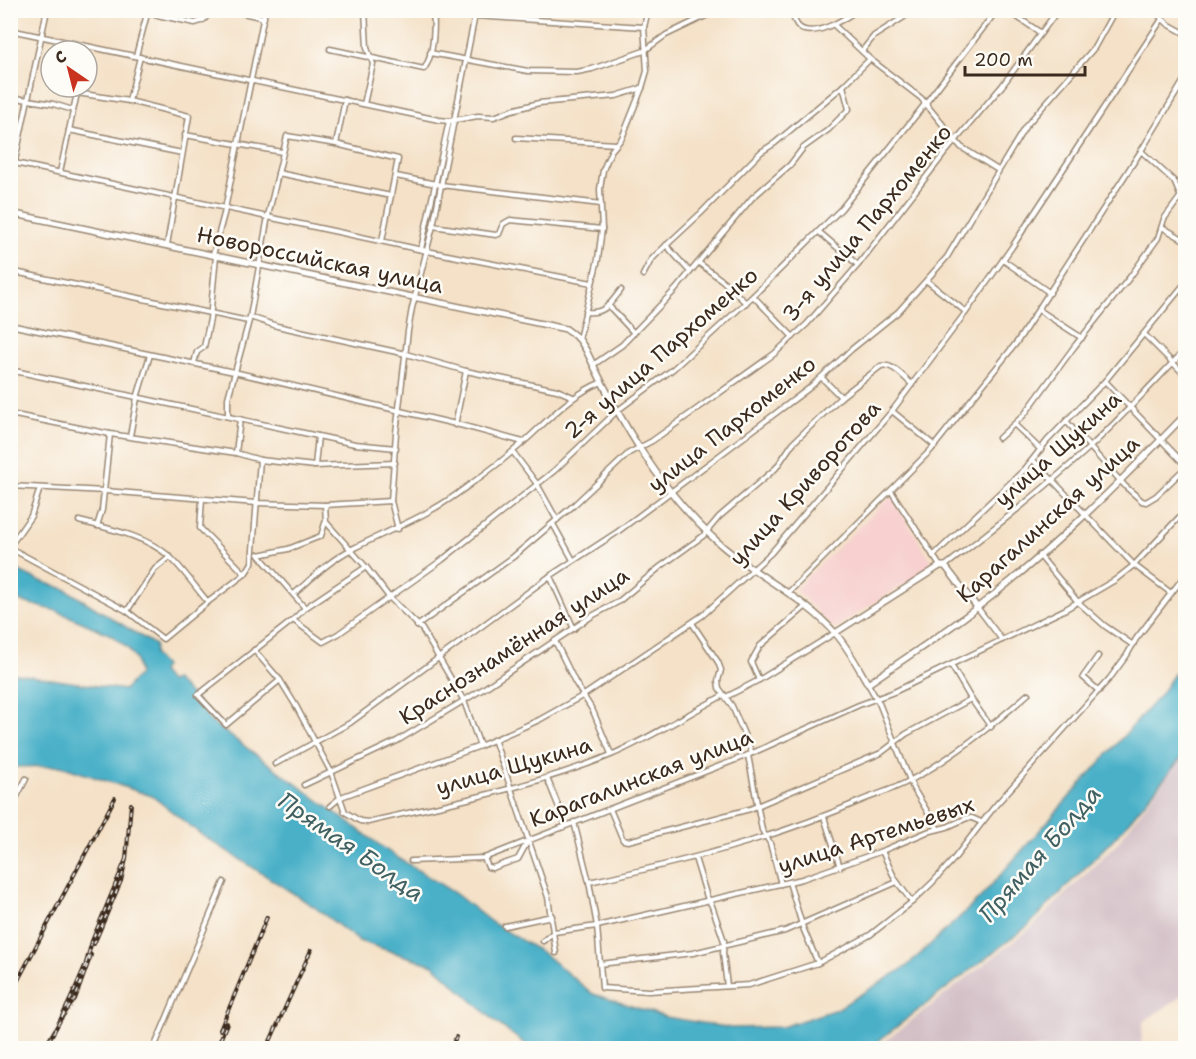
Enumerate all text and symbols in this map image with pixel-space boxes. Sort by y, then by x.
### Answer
north arrow [39,39,99,99]
scale bar [965,39,1085,77]
text: С [51,46,71,69]
text: 200 m [974,48,1033,72]
street label: 3-я улица Пархоменко [776,118,958,328]
street label: Новороссийская улица [194,220,446,300]
street label: 2-я улица Пархоменко [559,262,763,444]
street label: улица Пархоменко [643,350,821,498]
street label: улица Щукина [989,384,1128,514]
street label: улица Криворотова [723,394,887,572]
street label: Карагалинская улица [950,429,1146,609]
street label: Краснознамённая улица [393,561,635,731]
street label: Карагалинская улица [525,722,757,834]
street label: улица Щукина [433,730,596,802]
water label: Прямая Болда [972,779,1108,929]
water label: Прямая Болда [272,785,430,909]
street label: улица Артемьевых [774,790,978,880]

